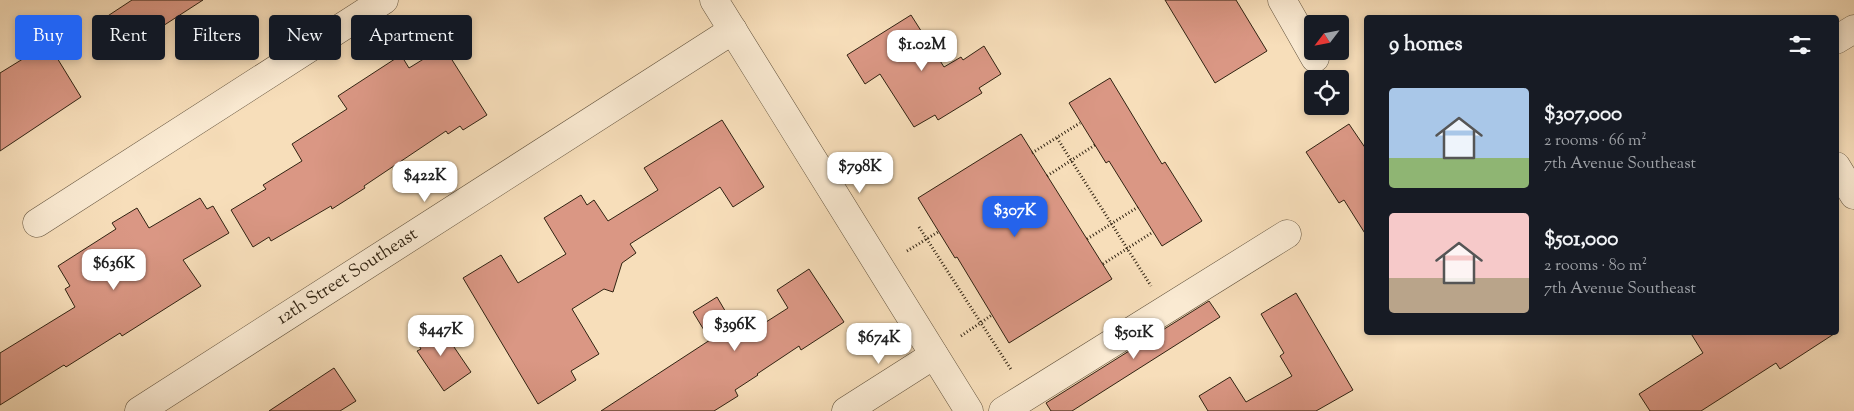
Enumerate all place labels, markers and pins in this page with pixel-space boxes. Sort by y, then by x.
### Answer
pin: $1.02M [881,30,963,72]
pin: $798K [825,152,895,194]
pin: $422K [390,160,460,203]
pin: $307K [980,196,1050,238]
pin: $636K [79,248,149,291]
pin: $396K [700,310,770,352]
pin: $447K [406,314,476,357]
pin: $501K [1099,318,1169,360]
pin: $674K [844,322,914,365]

